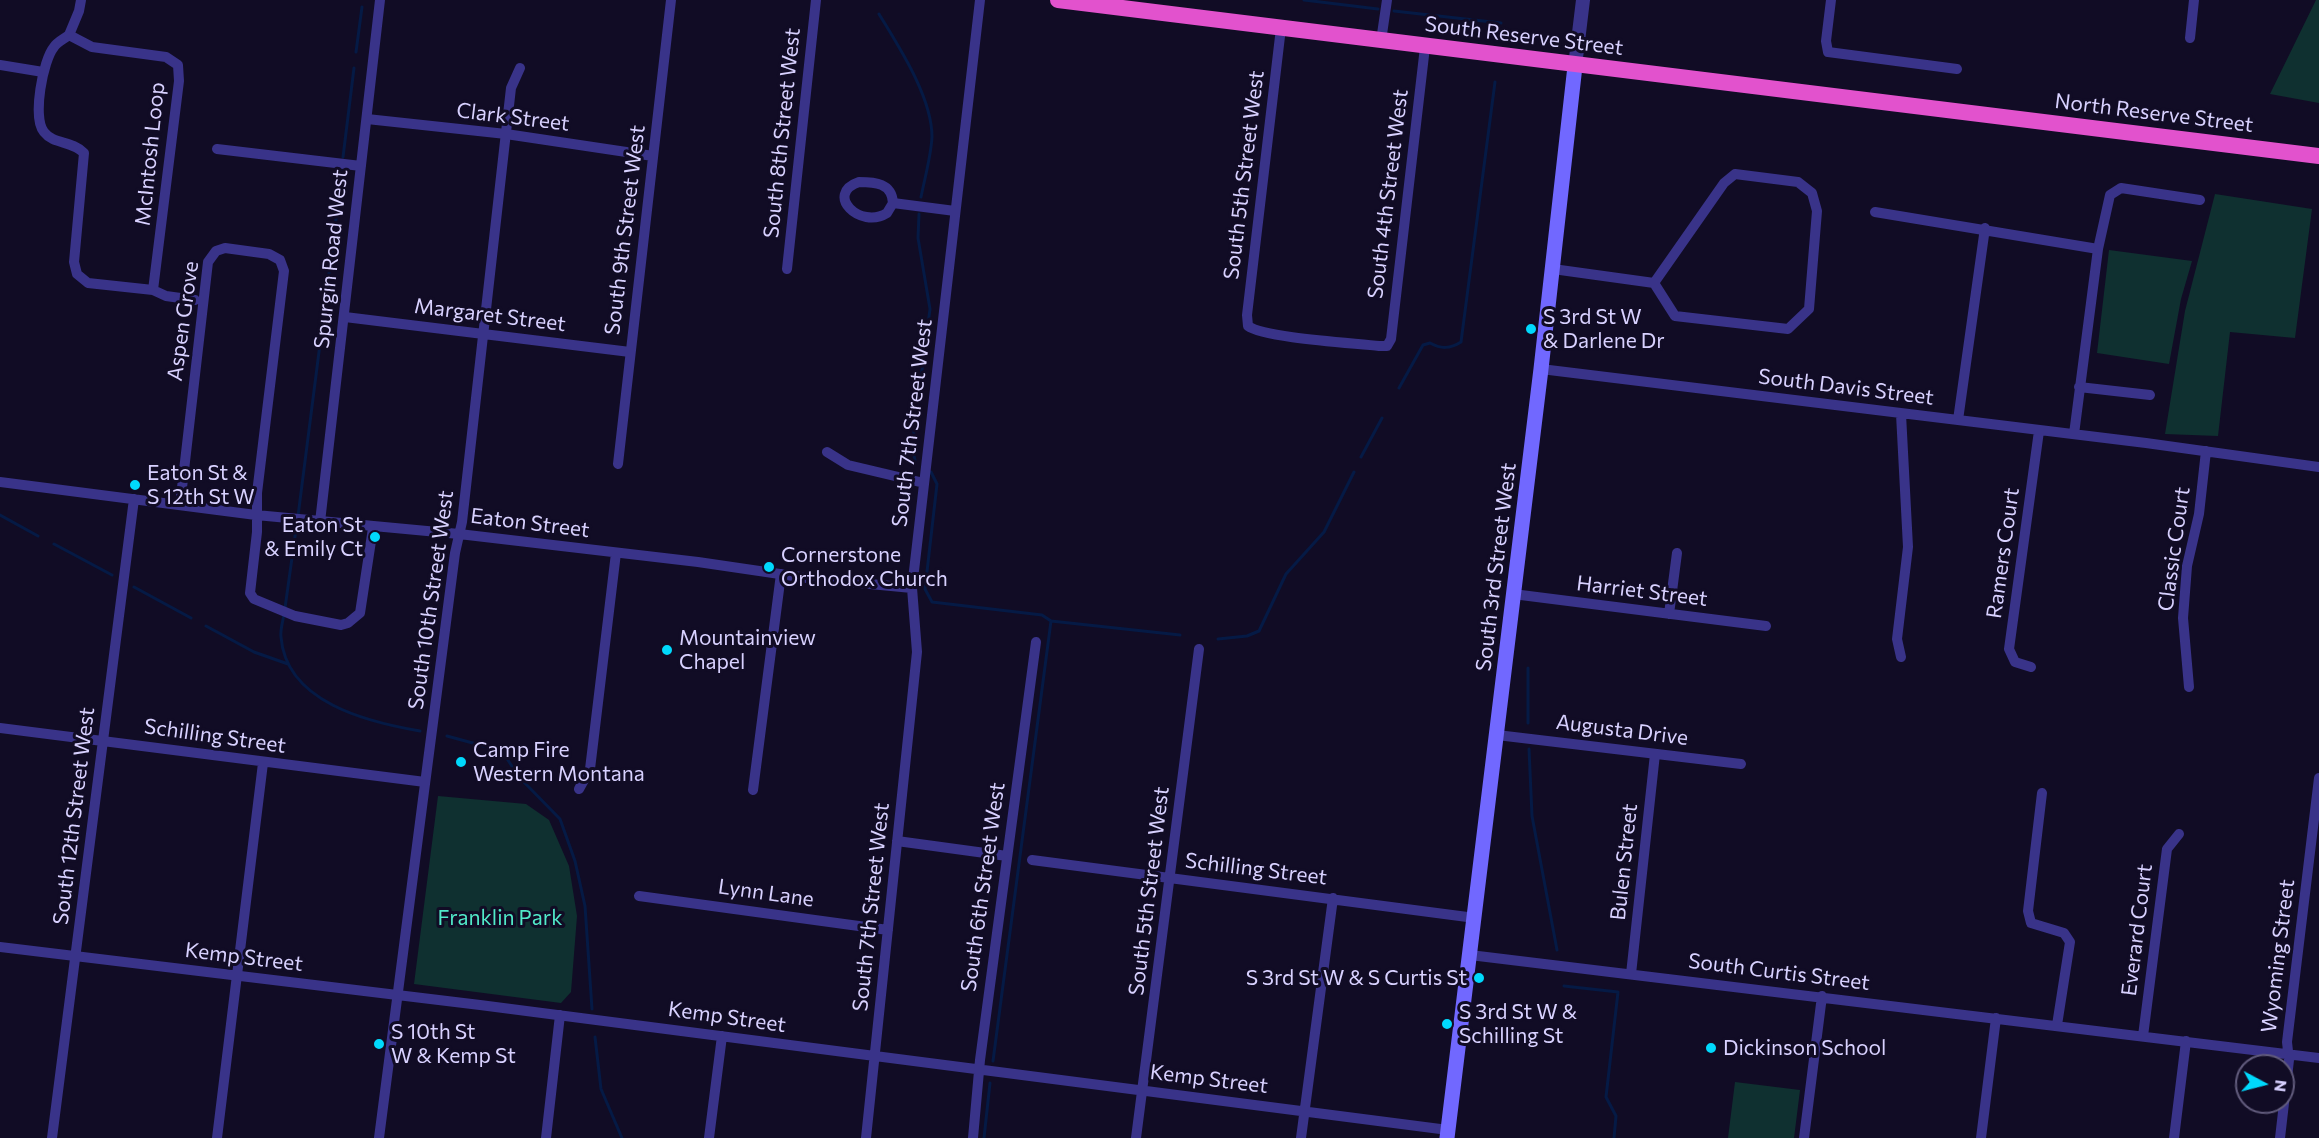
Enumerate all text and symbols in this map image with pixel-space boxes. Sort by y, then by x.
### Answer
street label: South Reserve Street [1423,11,1625,61]
street label: South 8th Street West [758,27,806,239]
street label: South 5th Street West [1219,69,1269,281]
street label: McIntosh Loop [130,81,170,227]
street label: South 4th Street West [1363,88,1413,300]
street label: North Reserve Street [2053,88,2255,138]
street label: Clark Street [455,98,571,136]
street label: South 9th Street West [600,124,650,336]
street label: Spurgin Road West [309,168,353,350]
street label: Aspen Grove [162,259,204,383]
street label: Margaret Street [413,293,567,337]
place label: S 3rd St W & Darlene Dr [1543,304,1665,354]
street label: South 7th Street West [887,317,937,529]
marker: S 3rd St W & Darlene Dr [1524,322,1538,336]
street label: South Davis Street [1757,364,1935,410]
place label: Eaton St & S 12th St W [147,460,255,510]
street label: South 3rd Street West [1471,461,1521,673]
marker: Eaton St & S 12th St W [128,478,142,492]
street label: Classic Court [2153,485,2195,613]
street label: Ramers Court [1981,486,2025,620]
street label: South 10th Street West [403,489,459,711]
street label: Eaton Street [469,503,591,543]
place label: Eaton St & Emily Ct [264,512,363,562]
marker: Eaton St & Emily Ct [368,530,382,544]
place label: Cornerstone Orthodox Church [781,542,948,592]
marker: Cornerstone Orthodox Church [762,560,776,574]
street label: Harriet Street [1575,570,1709,612]
place label: Mountainview Chapel [679,625,816,675]
marker: Mountainview Chapel [660,643,674,657]
street label: South 12th Street West [48,706,100,926]
street label: Augusta Drive [1554,709,1690,751]
street label: Schilling Street [142,714,288,758]
place label: Camp Fire Western Montana [473,737,645,787]
marker: Camp Fire Western Montana [454,755,468,769]
street label: South 6th Street West [956,781,1010,993]
street label: South 5th Street West [1124,785,1174,997]
street label: South 7th Street West [848,801,894,1013]
street label: Bulen Street [1605,802,1643,922]
street label: Schilling Street [1184,848,1328,890]
street label: Everard Court [2116,863,2158,997]
street label: Lynn Lane [716,874,816,912]
street label: Wyoming Street [2256,878,2300,1034]
park label: Franklin Park [437,905,563,931]
street label: Kemp Street [184,937,304,977]
street label: South Curtis Street [1687,948,1871,996]
place label: S 3rd St W & S Curtis St [1246,965,1467,991]
marker: S 3rd St W & S Curtis St [1472,971,1486,985]
street label: Kemp Street [667,996,787,1038]
place label: S 3rd St W & Schilling St [1459,999,1577,1049]
marker: S 3rd St W & Schilling St [1440,1017,1454,1031]
place label: S 10th St W & Kemp St [391,1019,516,1069]
place label: Dickinson School [1723,1035,1886,1061]
marker: S 10th St W & Kemp St [372,1037,386,1051]
marker: Dickinson School [1704,1041,1718,1055]
north arrow [2235,1054,2295,1114]
street label: Kemp Street [1149,1059,1269,1099]
text: N [2271,1079,2292,1093]

